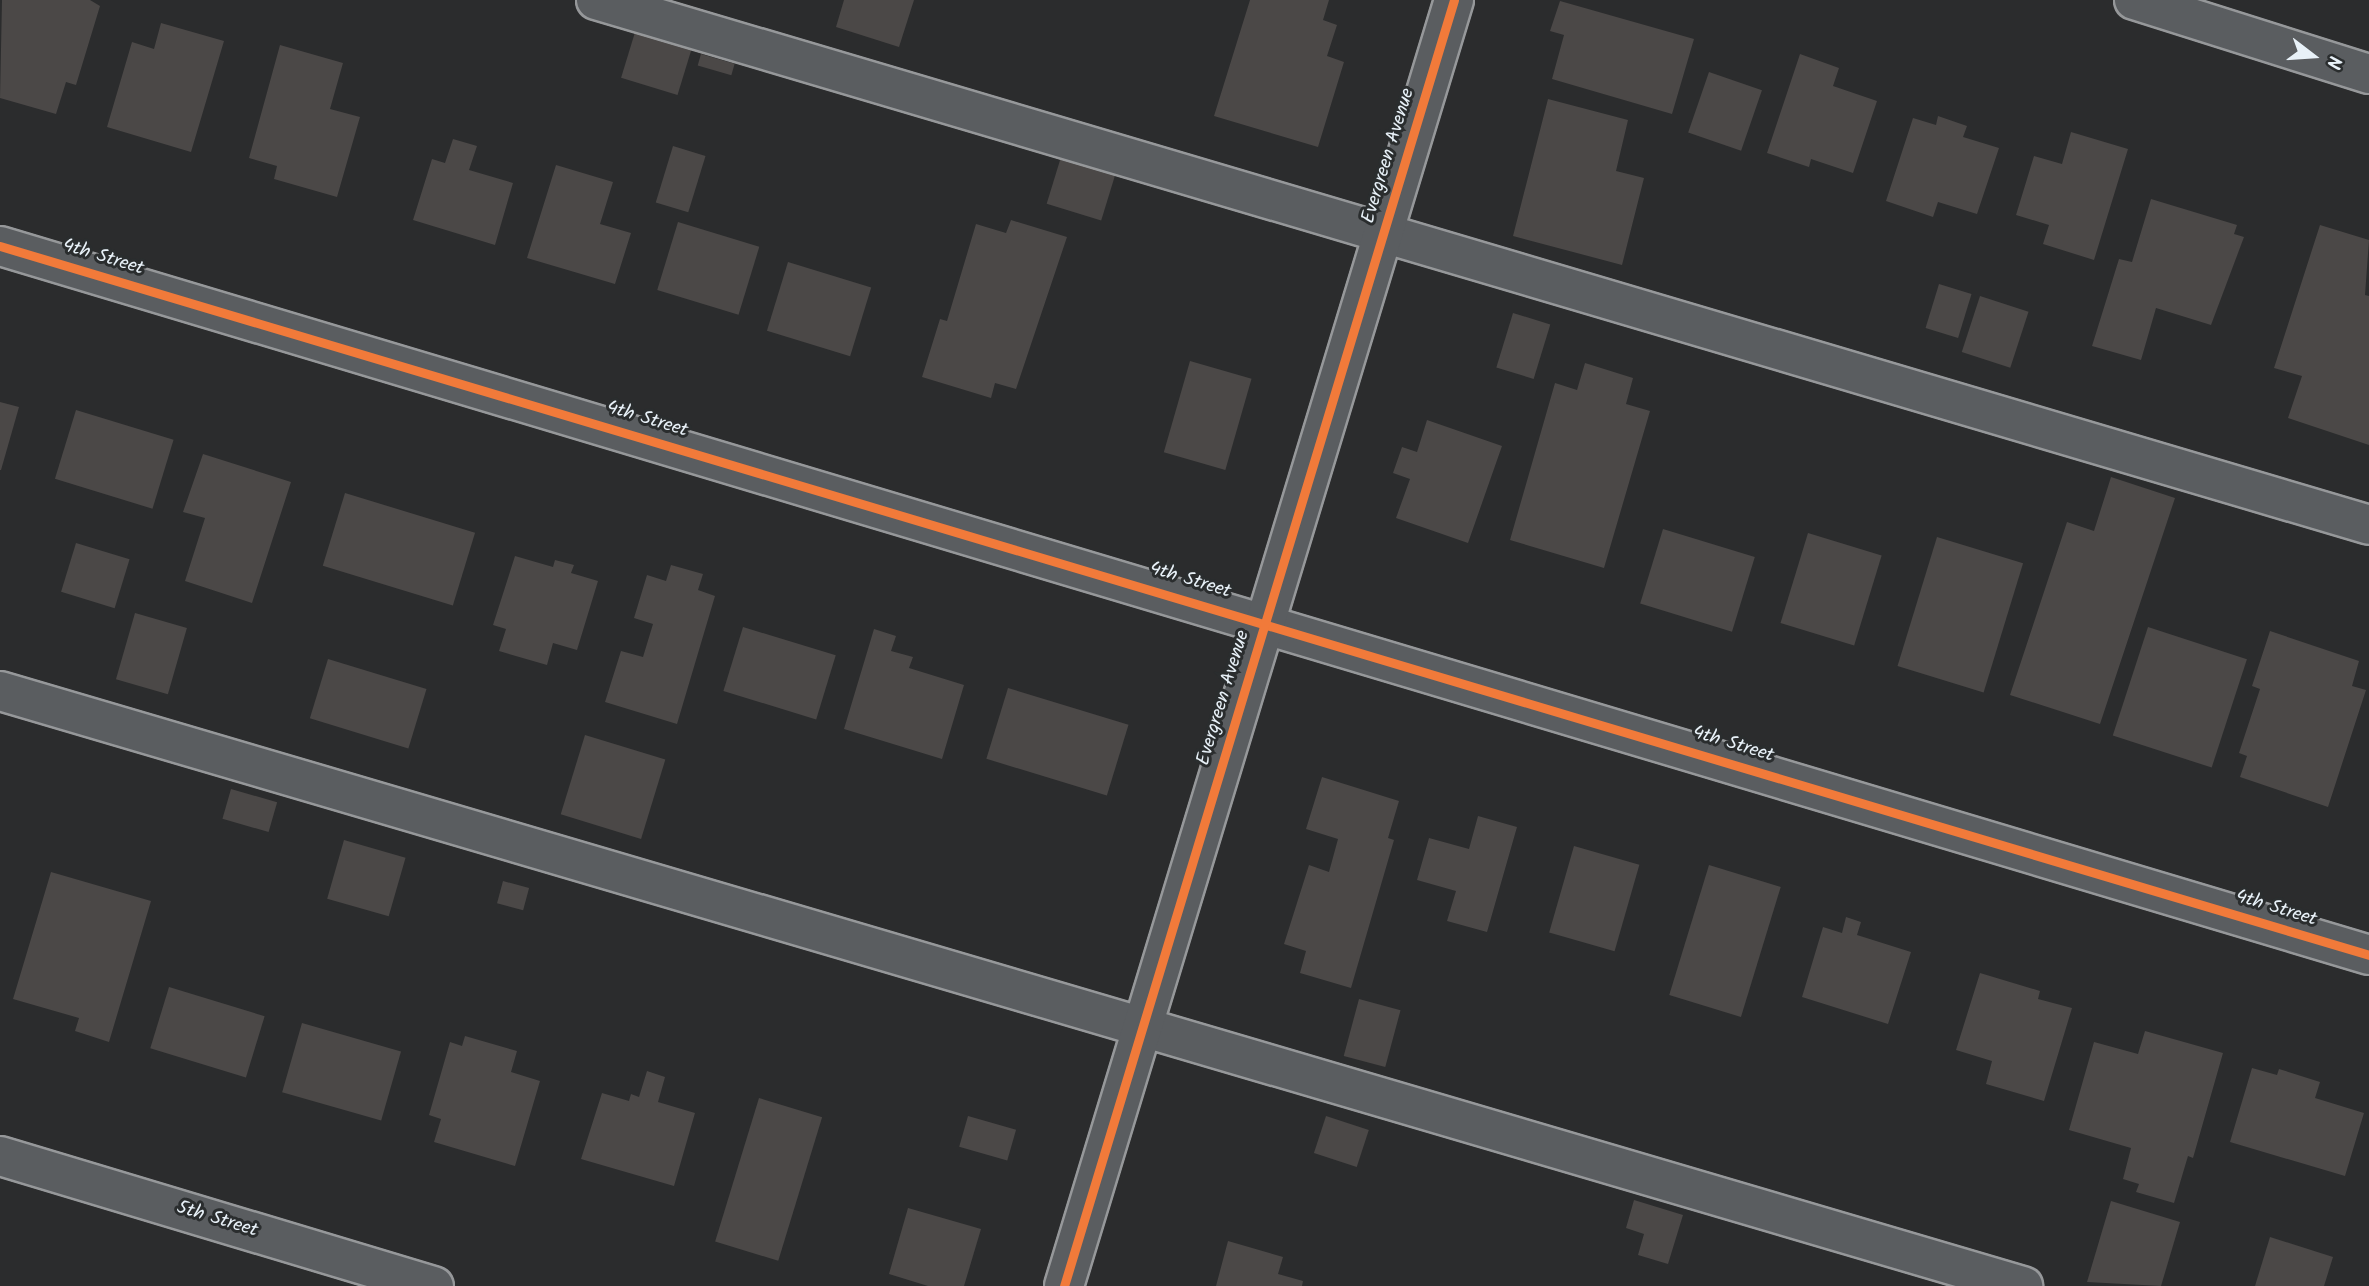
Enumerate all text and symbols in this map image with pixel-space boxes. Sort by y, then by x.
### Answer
north arrow [2278,21,2348,91]
text: N [2317,52,2349,72]
street label: Evergreen Avenue [1358,86,1420,226]
street label: 4th Street [60,235,146,281]
street label: 4th Street [604,397,690,443]
street label: 4th Street [1147,558,1233,604]
street label: Evergreen Avenue [1193,628,1255,768]
street label: 4th Street [1690,722,1776,768]
street label: 4th Street [2233,886,2319,932]
street label: 5th Street [174,1197,260,1243]

